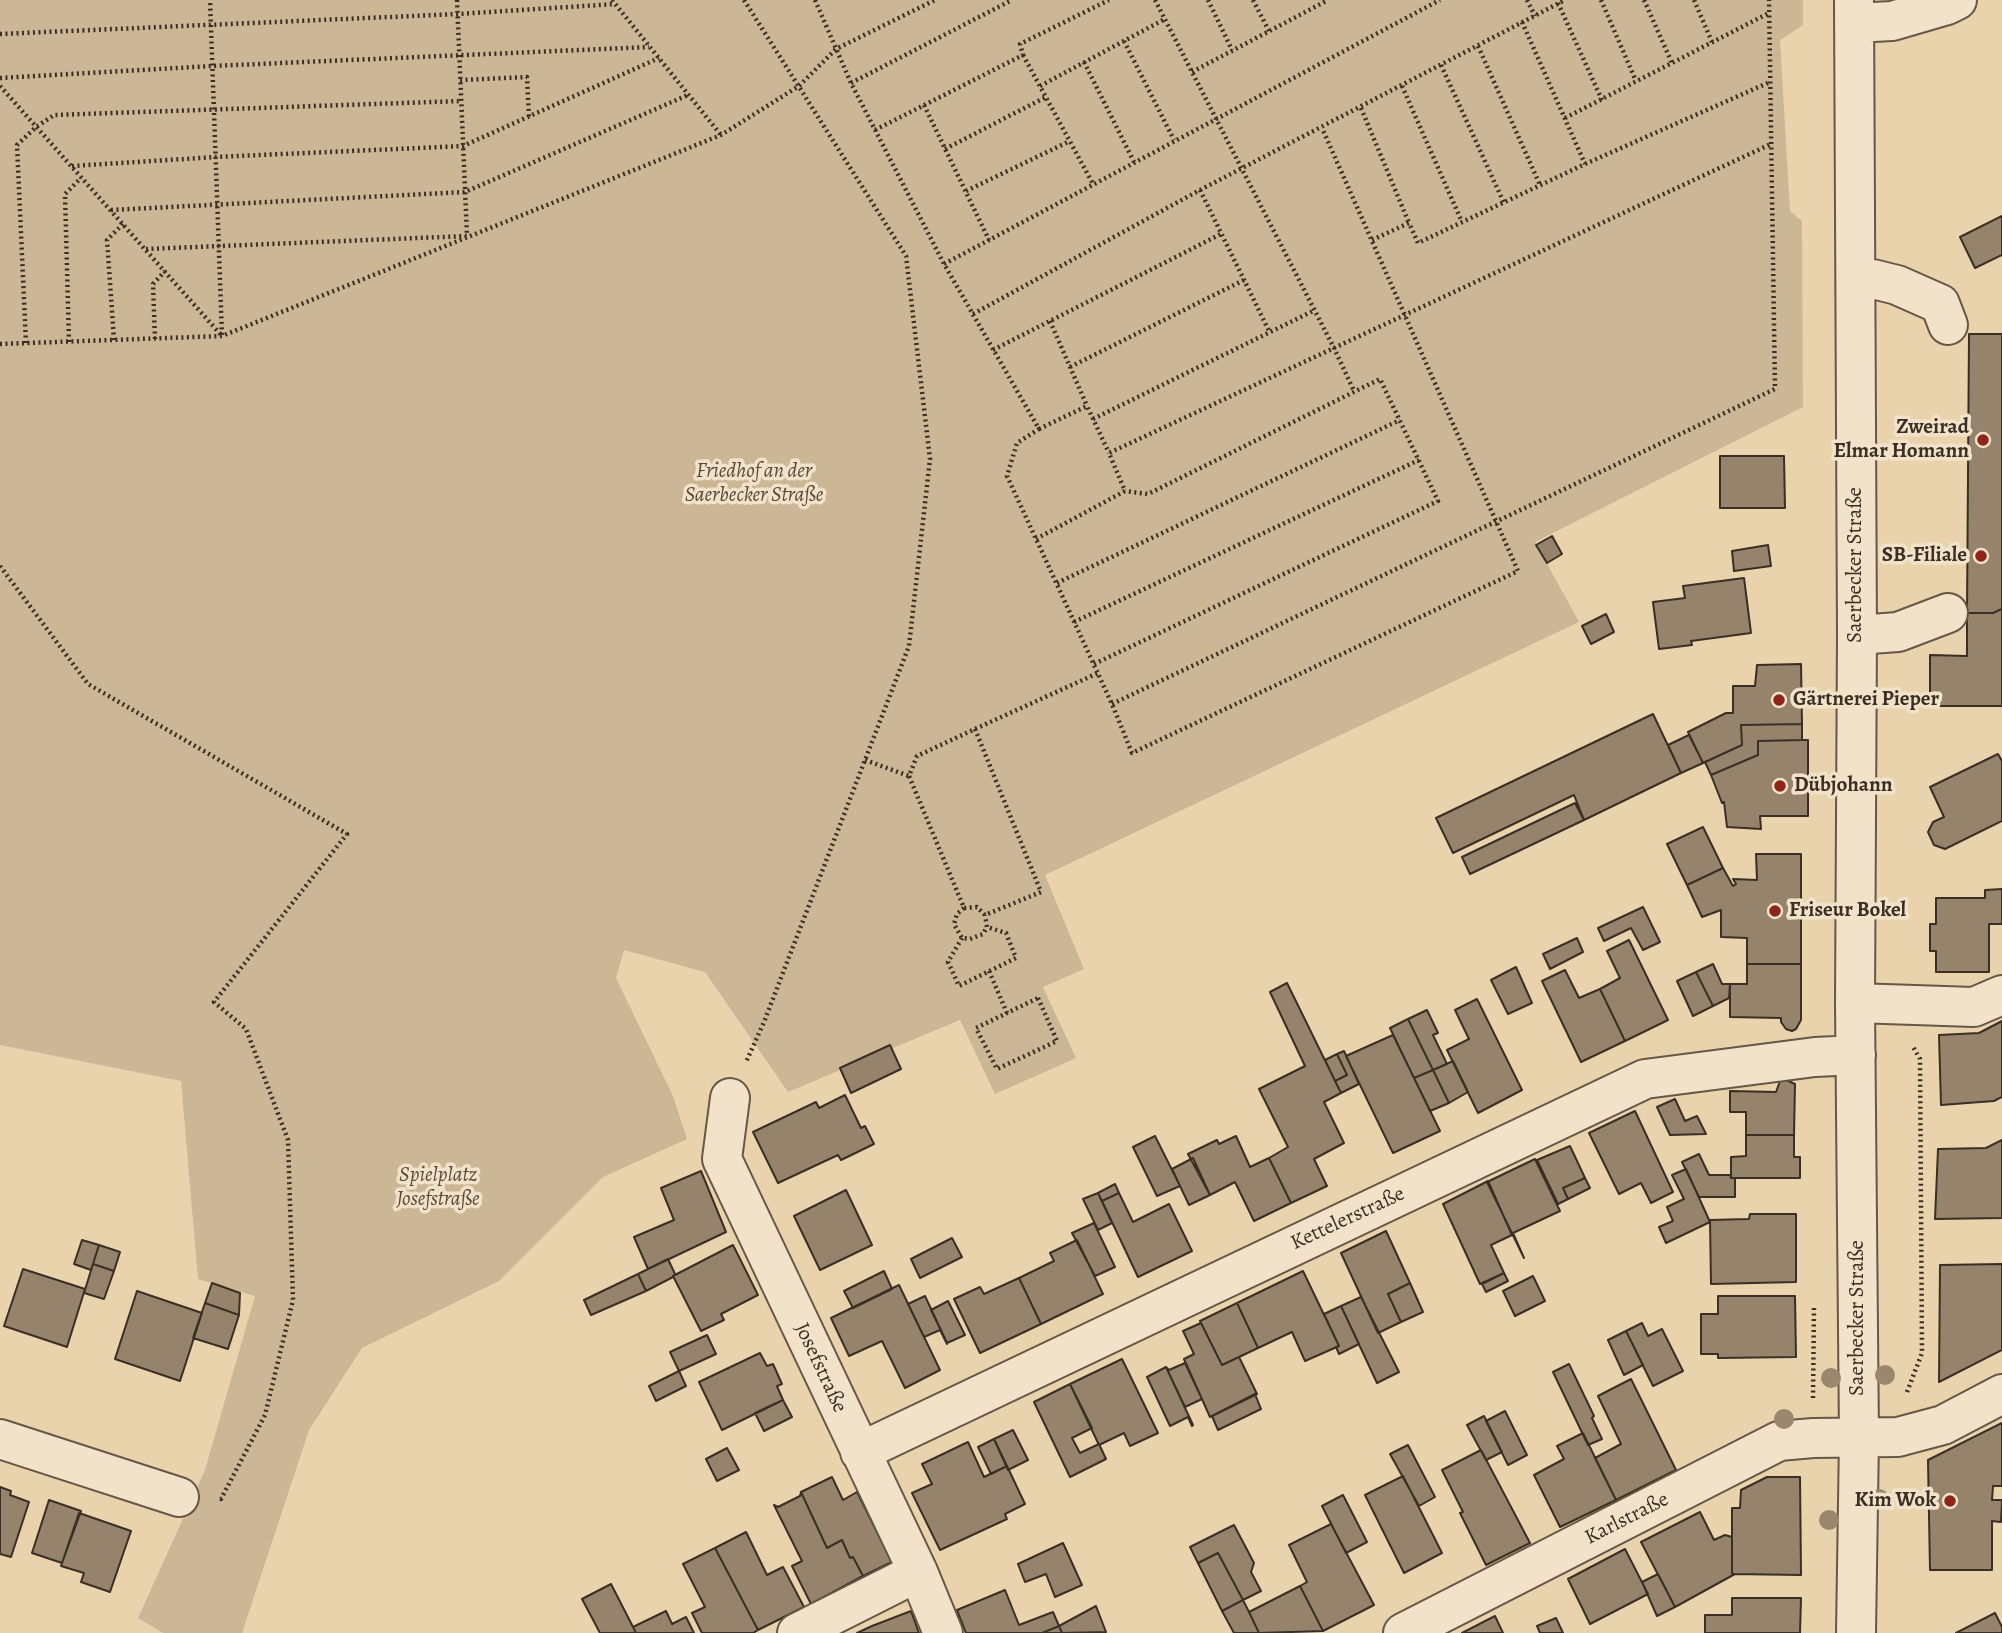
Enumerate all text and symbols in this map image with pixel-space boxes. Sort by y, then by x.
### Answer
place label: Zweirad Elmar Homann [1833,415,1969,465]
marker: Zweirad Elmar Homann [1975,432,1991,448]
park label: Friedhof an der Saerbecker Straße [685,459,823,509]
street label: Saerbecker Straße [1843,487,1869,643]
place label: SB-Filiale [1882,543,1967,569]
marker: SB-Filiale [1973,548,1989,564]
place label: Gärtnerei Pieper [1793,687,1939,713]
marker: Gärtnerei Pieper [1771,692,1787,708]
place label: Dübjohann [1794,773,1893,799]
marker: Dübjohann [1772,778,1788,794]
place label: Friseur Bokel [1789,898,1906,924]
marker: Friseur Bokel [1767,903,1783,919]
park label: Spielplatz Josefstraße [396,1163,480,1213]
street label: Kettelerstraße [1287,1182,1409,1256]
street label: Saerbecker Straße [1845,1240,1871,1396]
street label: Josefstraße [788,1319,852,1417]
street label: Karlstraße [1581,1487,1673,1551]
place label: Kim Wok [1854,1488,1936,1514]
marker: Kim Wok [1942,1493,1958,1509]

